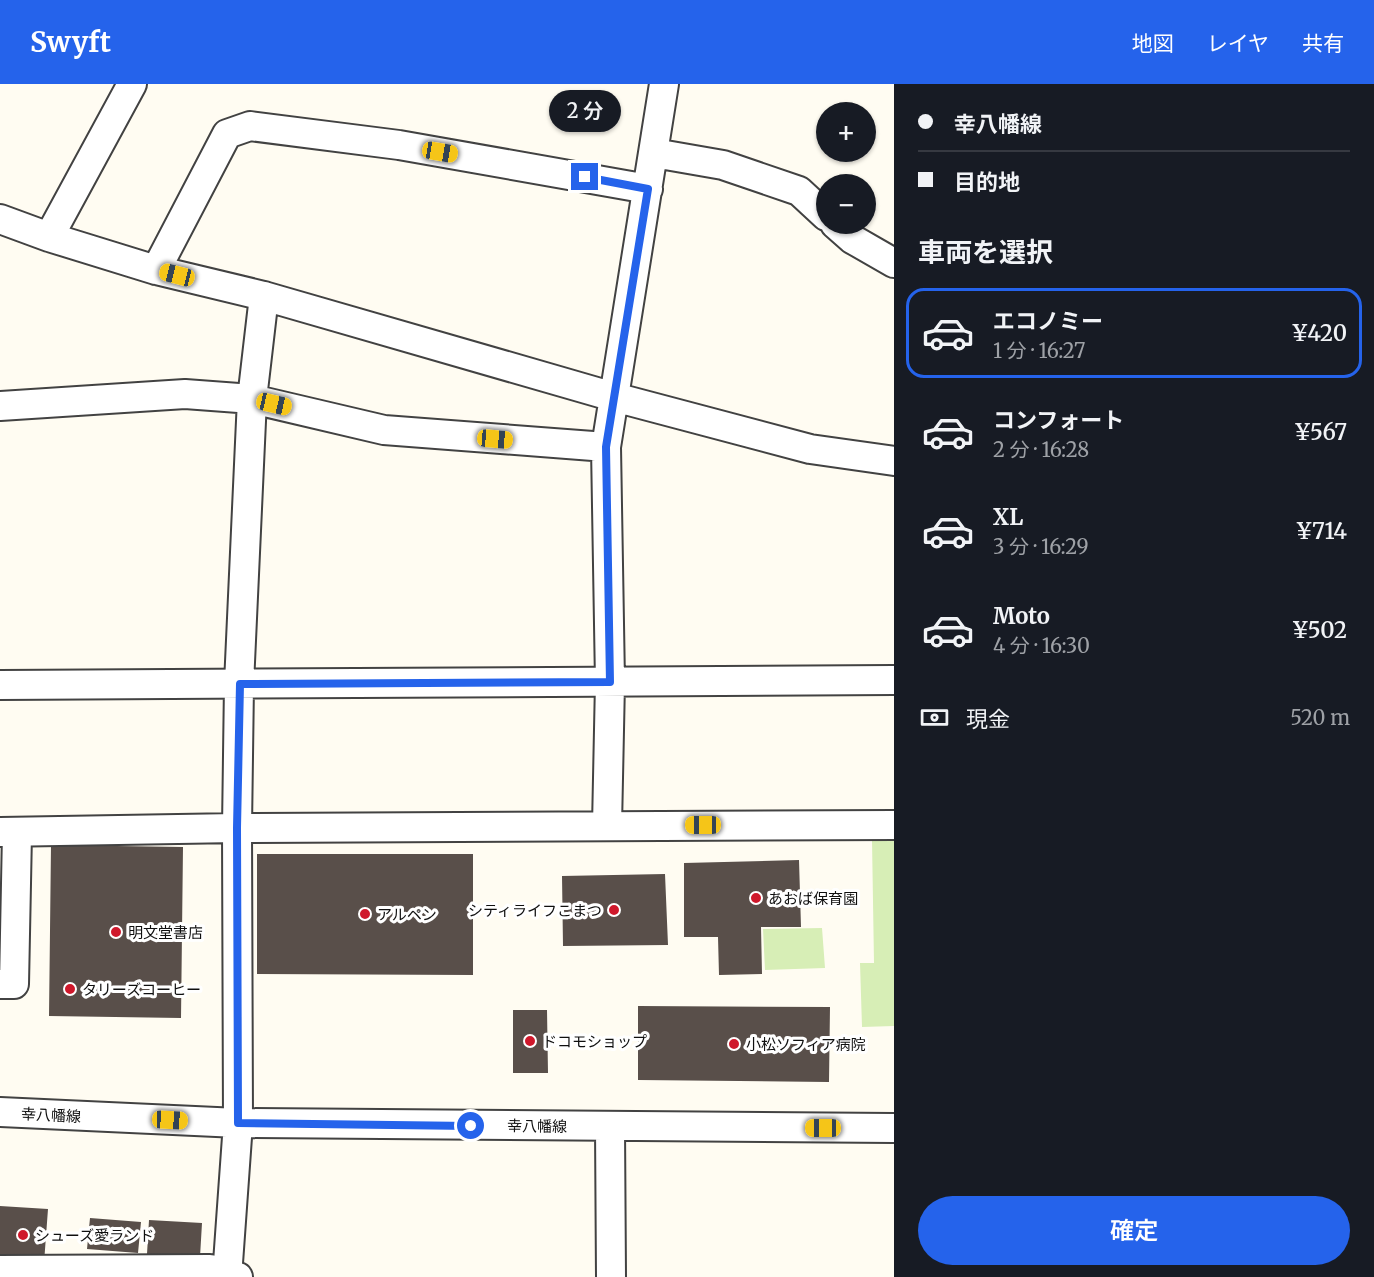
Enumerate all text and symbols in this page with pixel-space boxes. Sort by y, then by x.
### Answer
text: Swyft [30,24,111,60]
text: 地図 [1132,30,1174,57]
text: レイヤ [1207,30,1269,57]
text: 共有 [1302,30,1344,57]
callout: 2 分 [549,90,621,132]
text: 2 分 [567,98,603,123]
map controls [816,102,876,234]
button: + [816,102,876,162]
text: 幸八幡線 [954,110,1042,138]
car [421,140,459,164]
route end [571,163,598,190]
text: 目的地 [954,168,1020,196]
button: − [816,174,876,234]
text: 車両を選択 [918,235,1053,269]
car [157,262,197,288]
icon: car [921,306,975,360]
text: エコノミー [993,307,1103,335]
text: ¥420 [1291,319,1347,347]
text: 1 分 · 16:27 [993,338,1085,363]
car [254,391,294,417]
icon: car [921,405,975,459]
text: コンフォート [993,406,1124,434]
text: ¥567 [1294,418,1347,446]
car [476,428,514,450]
text: 2 分 · 16:28 [993,437,1089,462]
text: XL [993,503,1023,531]
icon: car [921,504,975,558]
text: ¥714 [1296,517,1347,545]
text: 3 分 · 16:29 [993,534,1089,559]
text: Moto [993,602,1050,630]
icon: car [921,603,975,657]
text: ¥502 [1292,616,1347,644]
text: 4 分 · 16:30 [993,633,1090,658]
icon: cash [918,701,951,734]
text: 現金 [966,705,1010,733]
text: 520 m [1290,705,1350,730]
car [685,816,721,834]
place label: あおば保育園 [768,889,858,908]
marker: あおば保育園 [749,891,763,905]
place label: シティライフこまつ [468,901,602,920]
marker: シティライフこまつ [607,903,621,917]
place label: アルペン [377,905,437,924]
marker: アルペン [358,907,372,921]
place label: 明文堂書店 [128,923,203,942]
marker: 明文堂書店 [109,925,123,939]
place label: タリーズコーヒー [82,980,201,999]
marker: タリーズコーヒー [63,982,77,996]
place label: ドコモショップ [542,1032,647,1051]
marker: ドコモショップ [523,1034,537,1048]
place label: 小松ソフィア病院 [746,1035,866,1054]
marker: 小松ソフィア病院 [727,1037,741,1051]
street label: 幸八幡線 [21,1104,81,1126]
car [152,1110,188,1130]
route start [457,1112,484,1139]
street label: 幸八幡線 [507,1116,567,1136]
car [805,1119,841,1137]
button: 確定 [918,1196,1350,1265]
place label: シューズ愛ランド [35,1226,154,1245]
marker: シューズ愛ランド [16,1228,30,1242]

